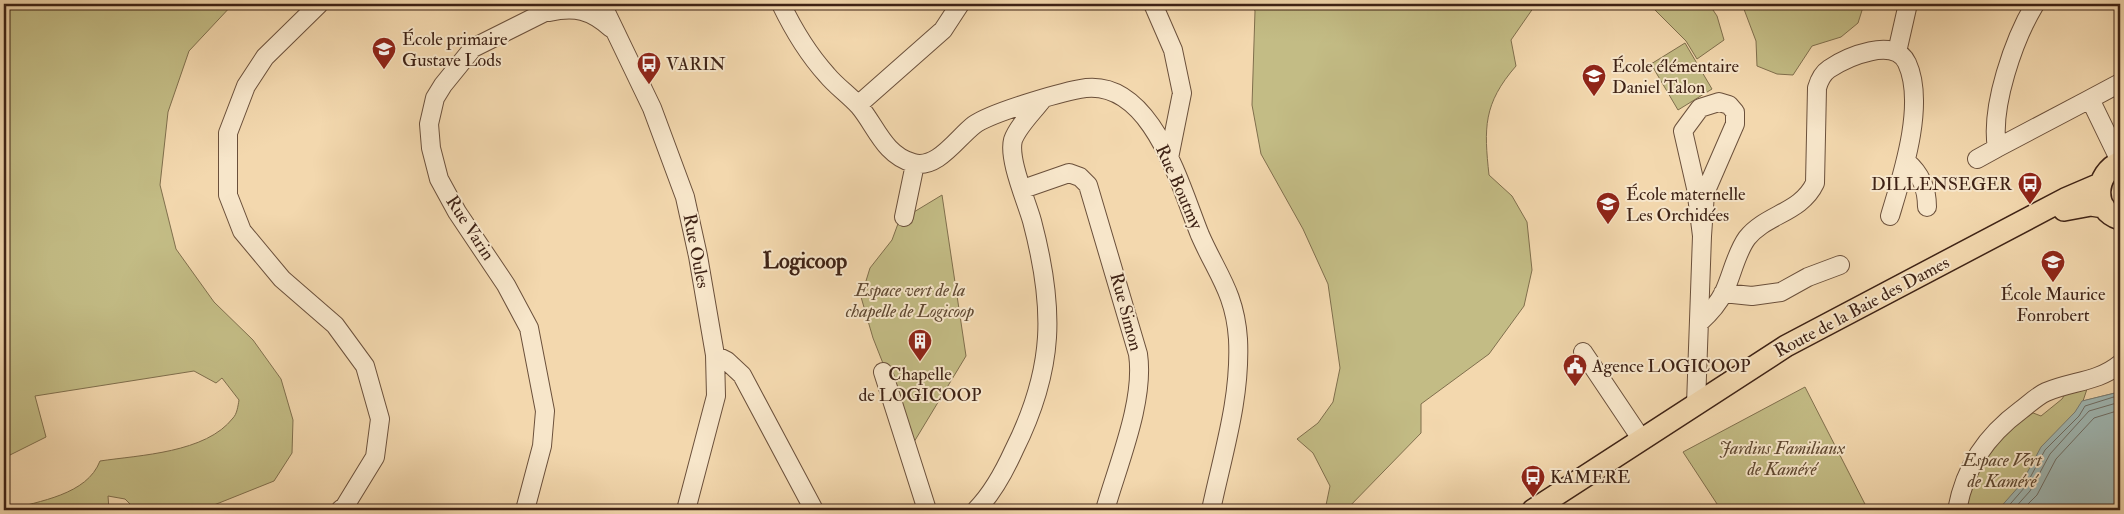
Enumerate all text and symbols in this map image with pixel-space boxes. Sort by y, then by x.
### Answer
place label: École primaire Gustave Lods [402,28,508,72]
school or university icon: École primaire Gustave Lods [371,36,397,70]
bus stop icon: VARIN [636,51,662,85]
place label: VARIN [666,53,726,76]
place label: École élémentaire Daniel Talon [1612,55,1739,99]
school or university icon: École élémentaire Daniel Talon [1581,63,1607,97]
street label: Rue Boutmy [1150,141,1208,234]
bus stop icon: DILLENSEGER [2017,171,2043,205]
place label: DILLENSEGER [1871,173,2013,196]
place label: École maternelle Les Orchidées [1626,183,1746,227]
street label: Rue Varin [441,191,499,265]
school or university icon: École maternelle Les Orchidées [1595,191,1621,225]
street label: Rue Oules [678,212,714,290]
district label: Logicoop [763,247,847,276]
school or university icon: École Maurice Fonrobert [2040,249,2066,283]
street label: Route de la Baie des Dames [1771,251,1953,363]
street label: Rue Simon [1105,270,1147,354]
park label: Espace vert de la chapelle de Logicoop [846,279,974,323]
place label: École Maurice Fonrobert [2001,283,2106,327]
building icon: Chapelle de LOGICOOP [907,328,933,362]
public building icon: Agence LOGICOOP [1562,353,1588,387]
place label: Agence LOGICOOP [1591,355,1751,378]
place label: Chapelle de LOGICOOP [859,363,982,407]
park label: Jardins Familiaux de Kaméré [1719,437,1845,481]
park label: Espace Vert de Kaméré [1961,449,2042,493]
bus stop icon: KAMERE [1520,464,1546,498]
place label: KAMERE [1550,466,1630,489]

